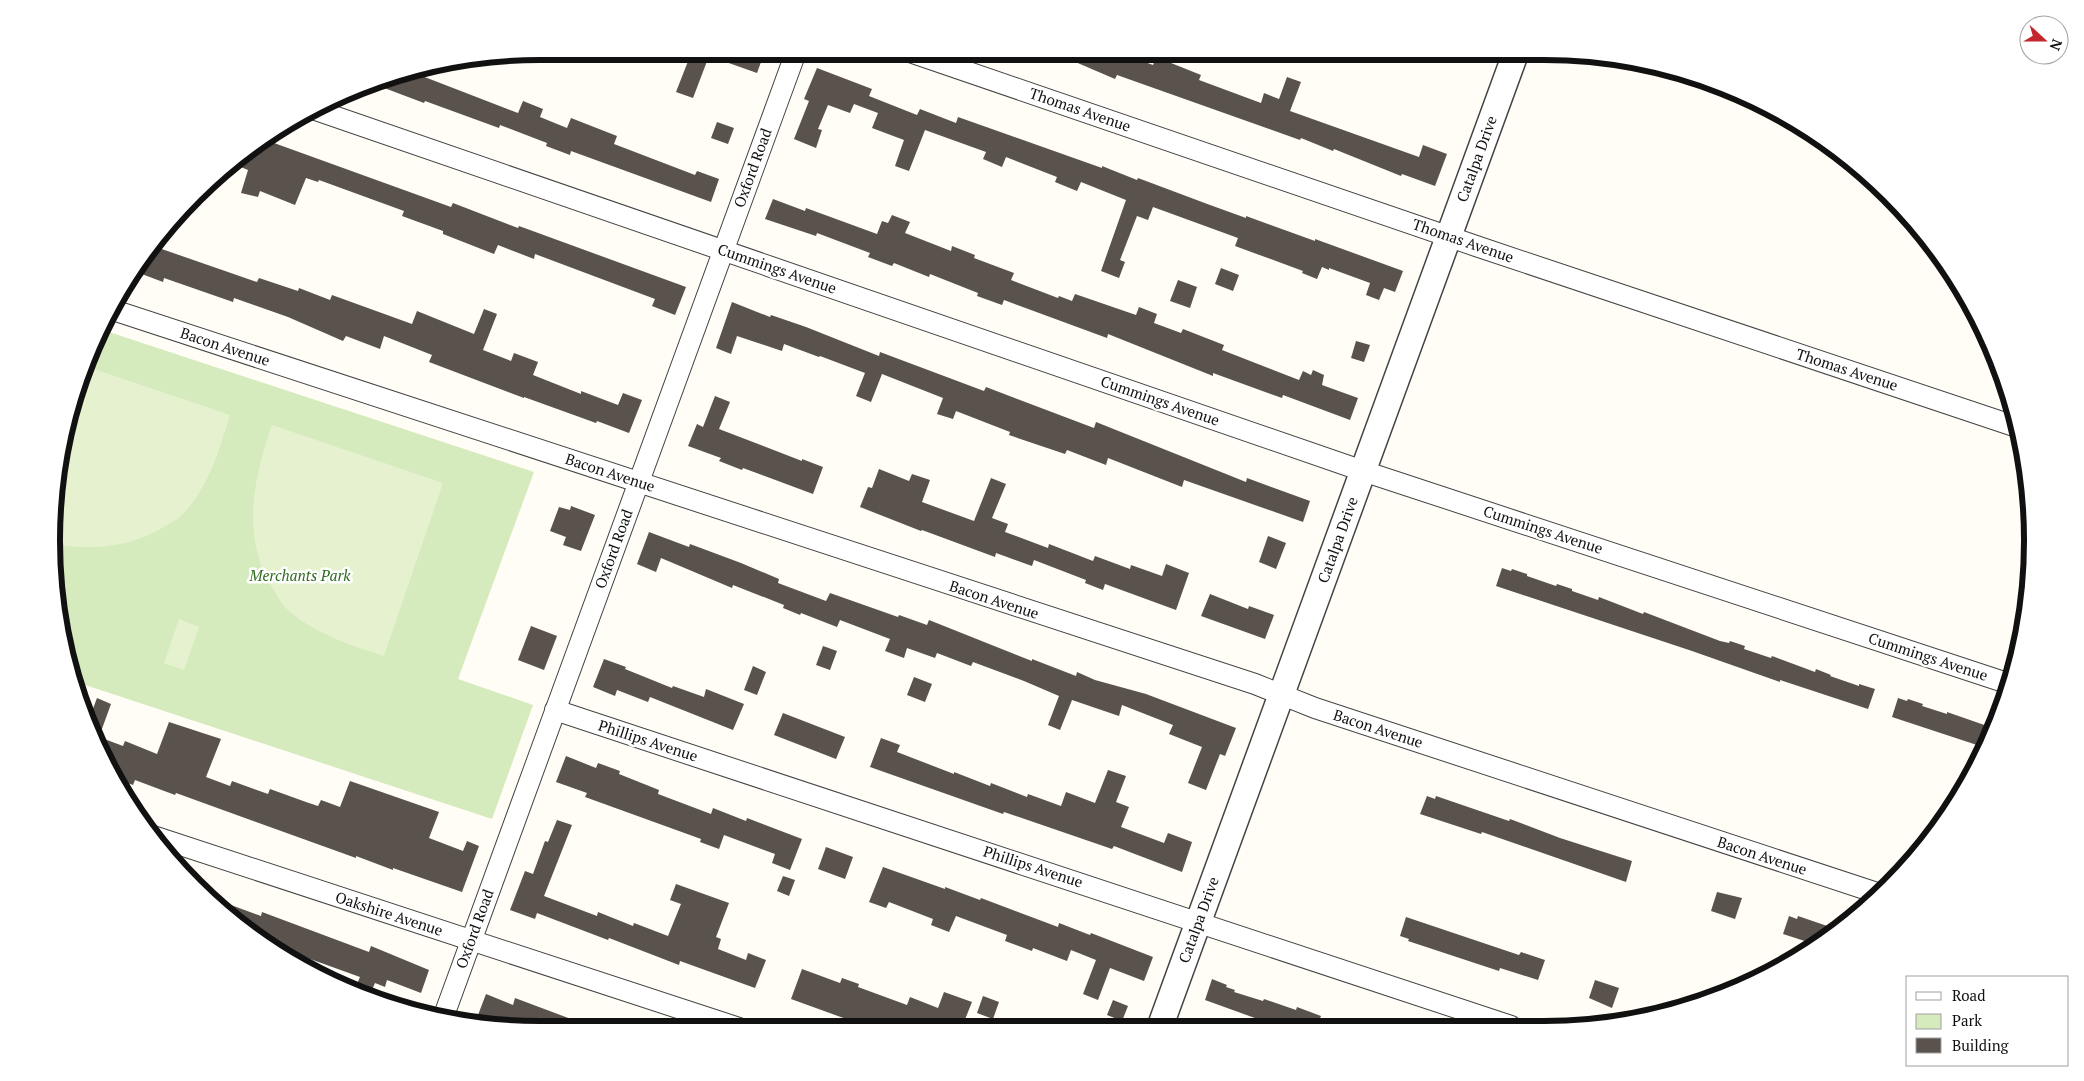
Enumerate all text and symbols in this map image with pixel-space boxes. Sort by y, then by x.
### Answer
north arrow [2019,15,2069,65]
text: N [2046,36,2067,54]
street label: Thomas Avenue [1027,82,1134,136]
street label: Catalpa Drive [1451,113,1501,205]
street label: Oxford Road [728,125,776,210]
street label: Thomas Avenue [1410,213,1517,267]
street label: Cummings Avenue [715,238,839,298]
street label: Bacon Avenue [178,322,273,370]
street label: Thomas Avenue [1794,343,1901,395]
street label: Cummings Avenue [1098,370,1222,430]
street label: Bacon Avenue [563,448,658,496]
street label: Catalpa Drive [1312,494,1362,586]
street label: Cummings Avenue [1481,500,1606,558]
street label: Oxford Road [589,506,637,591]
park label: Merchants Park [249,565,351,585]
street label: Bacon Avenue [947,575,1042,623]
street label: Cummings Avenue [1866,627,1991,685]
street label: Bacon Avenue [1331,704,1426,752]
street label: Phillips Avenue [596,715,701,766]
street label: Bacon Avenue [1715,831,1810,879]
street label: Phillips Avenue [981,841,1086,892]
street label: Catalpa Drive [1173,874,1223,966]
street label: Oakshire Avenue [333,886,446,940]
street label: Oxford Road [450,886,498,971]
legend [1906,976,2069,1066]
text: Road [1952,985,1985,1005]
text: Park [1952,1010,1982,1030]
text: Building [1952,1035,2010,1055]

